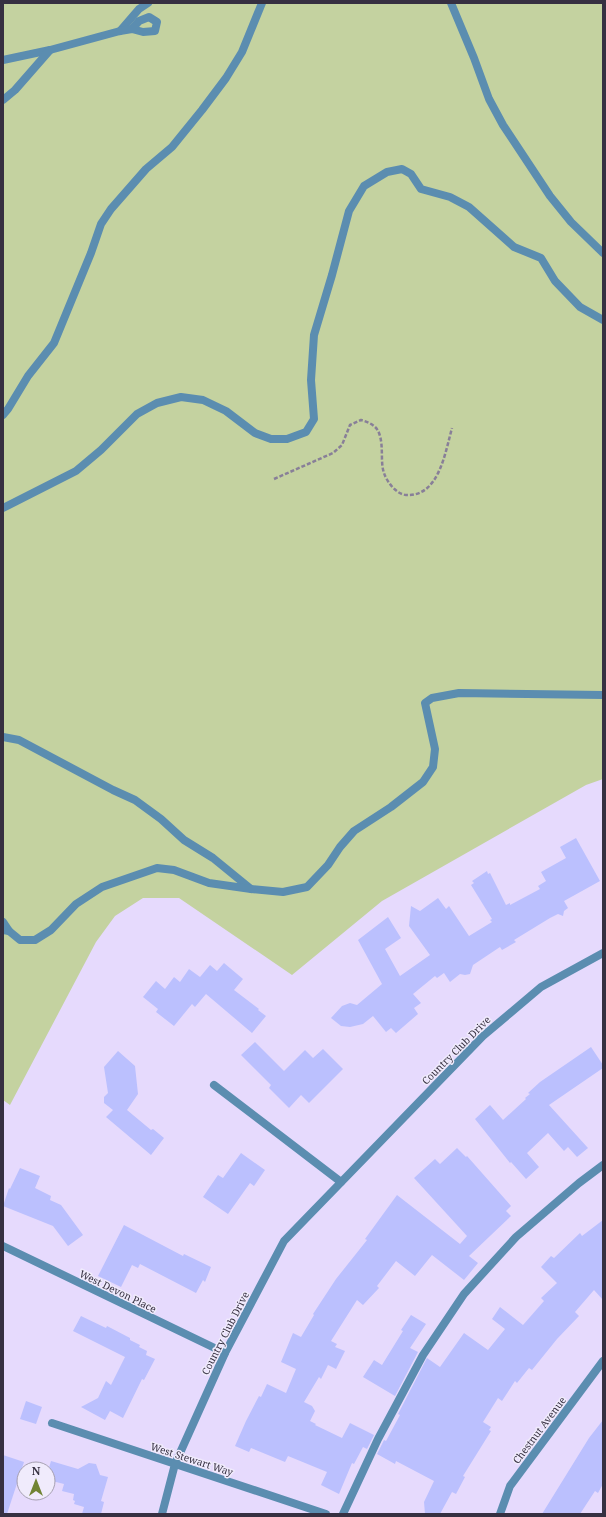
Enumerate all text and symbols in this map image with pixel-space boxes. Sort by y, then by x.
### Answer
street label: Country Club Drive [419,1013,493,1087]
street label: West Devon Place [77,1266,159,1316]
street label: Country Club Drive [198,1289,252,1377]
street label: Chestnut Avenue [509,1394,569,1466]
street label: West Stewart Way [149,1439,235,1479]
north arrow [16,1461,56,1501]
text: N [32,1463,41,1478]

